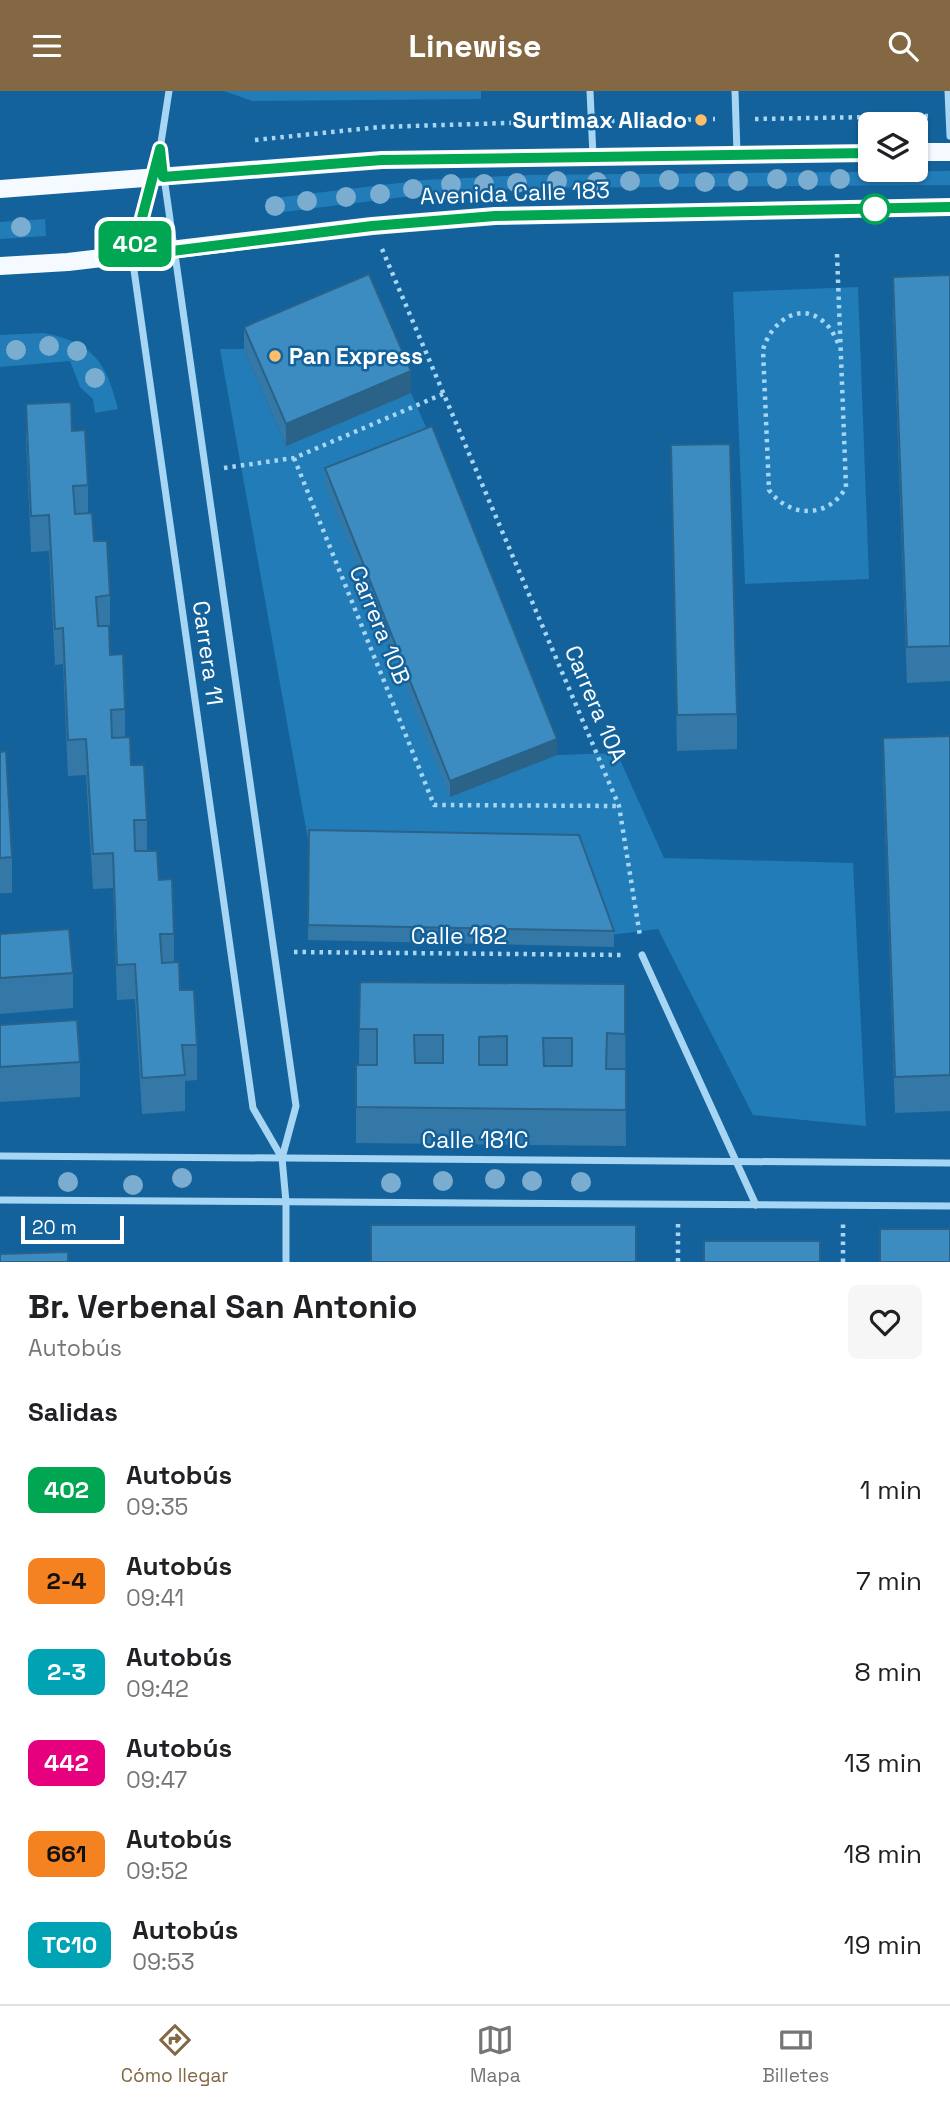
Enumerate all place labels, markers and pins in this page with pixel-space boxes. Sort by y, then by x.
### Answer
place label: Surtimax Aliado [512,105,687,135]
marker: Surtimax Aliado [693,112,709,128]
unlabelled marker [860,194,890,224]
place label: Pan Express [289,341,423,371]
marker: Pan Express [267,348,283,364]

